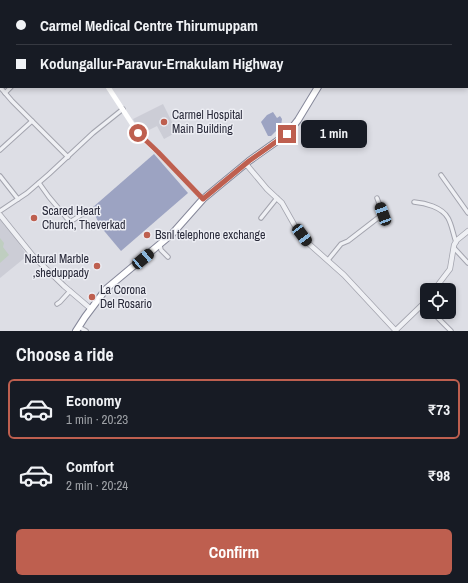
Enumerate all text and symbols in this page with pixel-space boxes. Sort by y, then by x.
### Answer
text: Carmel Medical Centre Thirumuppam [40,15,258,36]
text: Kodungallur-Paravur-Ernakulam Highway [40,53,283,74]
place label: Carmel Hospital Main Building [172,107,243,137]
marker: Carmel Hospital Main Building [159,117,169,127]
callout: 1 min [301,120,367,148]
route start [129,124,147,142]
route end [278,125,296,143]
text: 1 min [320,125,348,142]
car [373,201,393,227]
place label: Scared Heart Church, Theverkad [42,203,126,233]
marker: Scared Heart Church, Theverkad [29,213,39,223]
car [290,222,314,248]
place label: Bsnl telephone exchange [155,227,266,243]
marker: Bsnl telephone exchange [142,230,152,240]
car [130,247,156,271]
place label: Natural Marble ,sheduppady [24,251,89,281]
marker: Natural Marble ,sheduppady [92,261,102,271]
place label: La Corona Del Rosario [100,282,152,312]
map controls [420,283,456,319]
button: locate [420,283,456,319]
marker: La Corona Del Rosario [87,292,97,302]
text: Choose a ride [16,342,114,367]
text: Economy [66,390,121,411]
icon: car [18,391,54,427]
text: ₹73 [428,399,450,420]
text: 1 min · 20:23 [66,411,128,428]
text: Comfort [66,456,114,477]
icon: car [18,457,54,493]
text: ₹98 [428,465,450,486]
text: 2 min · 20:24 [66,477,128,494]
button: Confirm [16,529,452,575]

